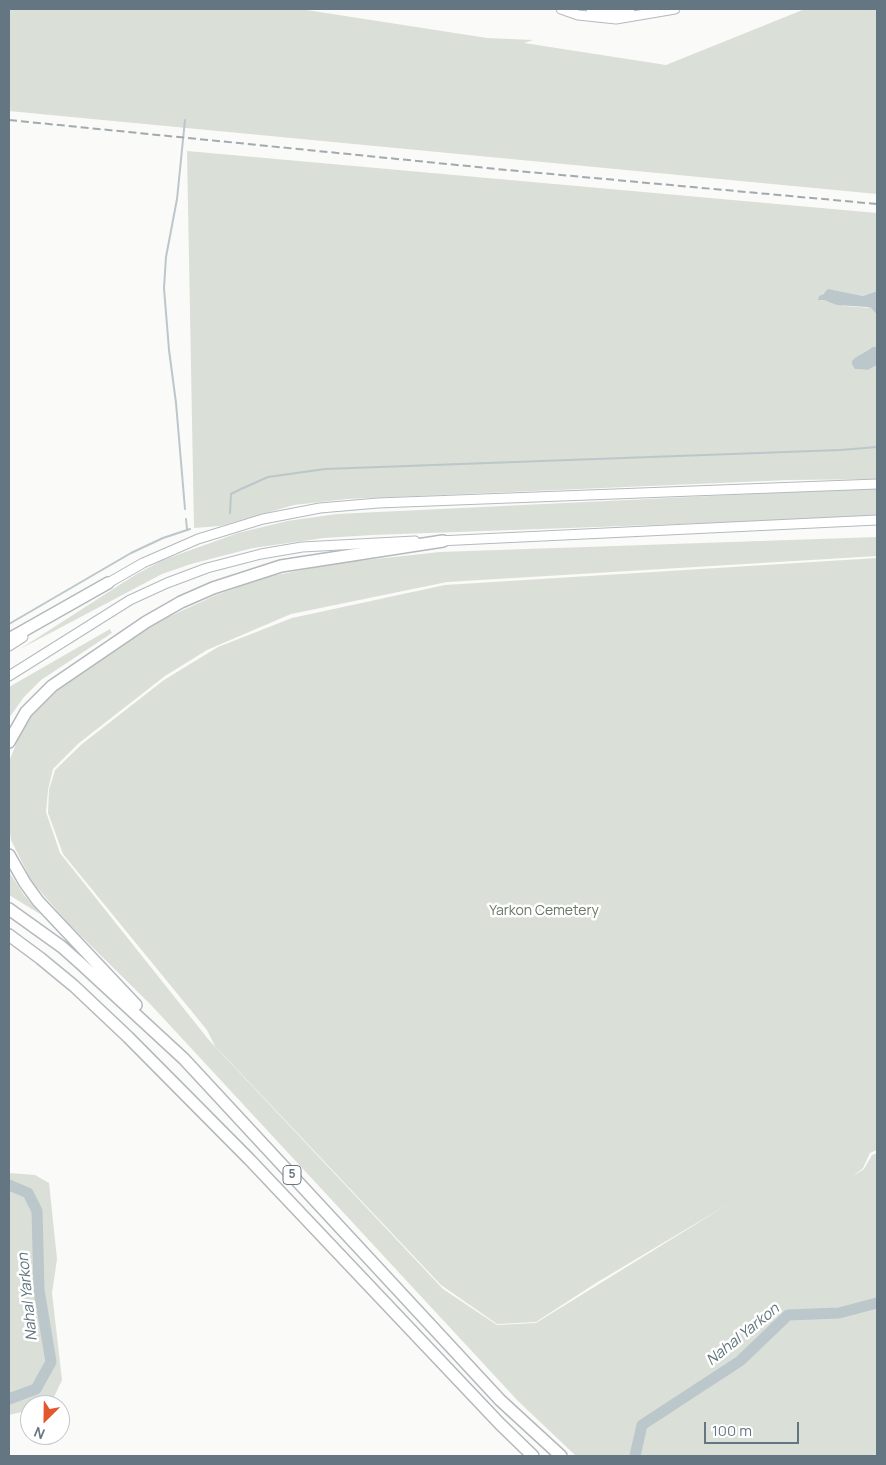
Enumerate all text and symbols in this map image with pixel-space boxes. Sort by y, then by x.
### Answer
park label: Yarkon Cemetery [489,903,599,919]
road number: 5 [283,1166,301,1184]
water label: Nahal Yarkon [14,1252,42,1342]
water label: Nahal Yarkon [703,1300,783,1370]
north arrow [20,1395,70,1445]
scale bar [706,1412,801,1444]
text: 100 m [712,1420,752,1441]
text: N [31,1423,48,1444]

